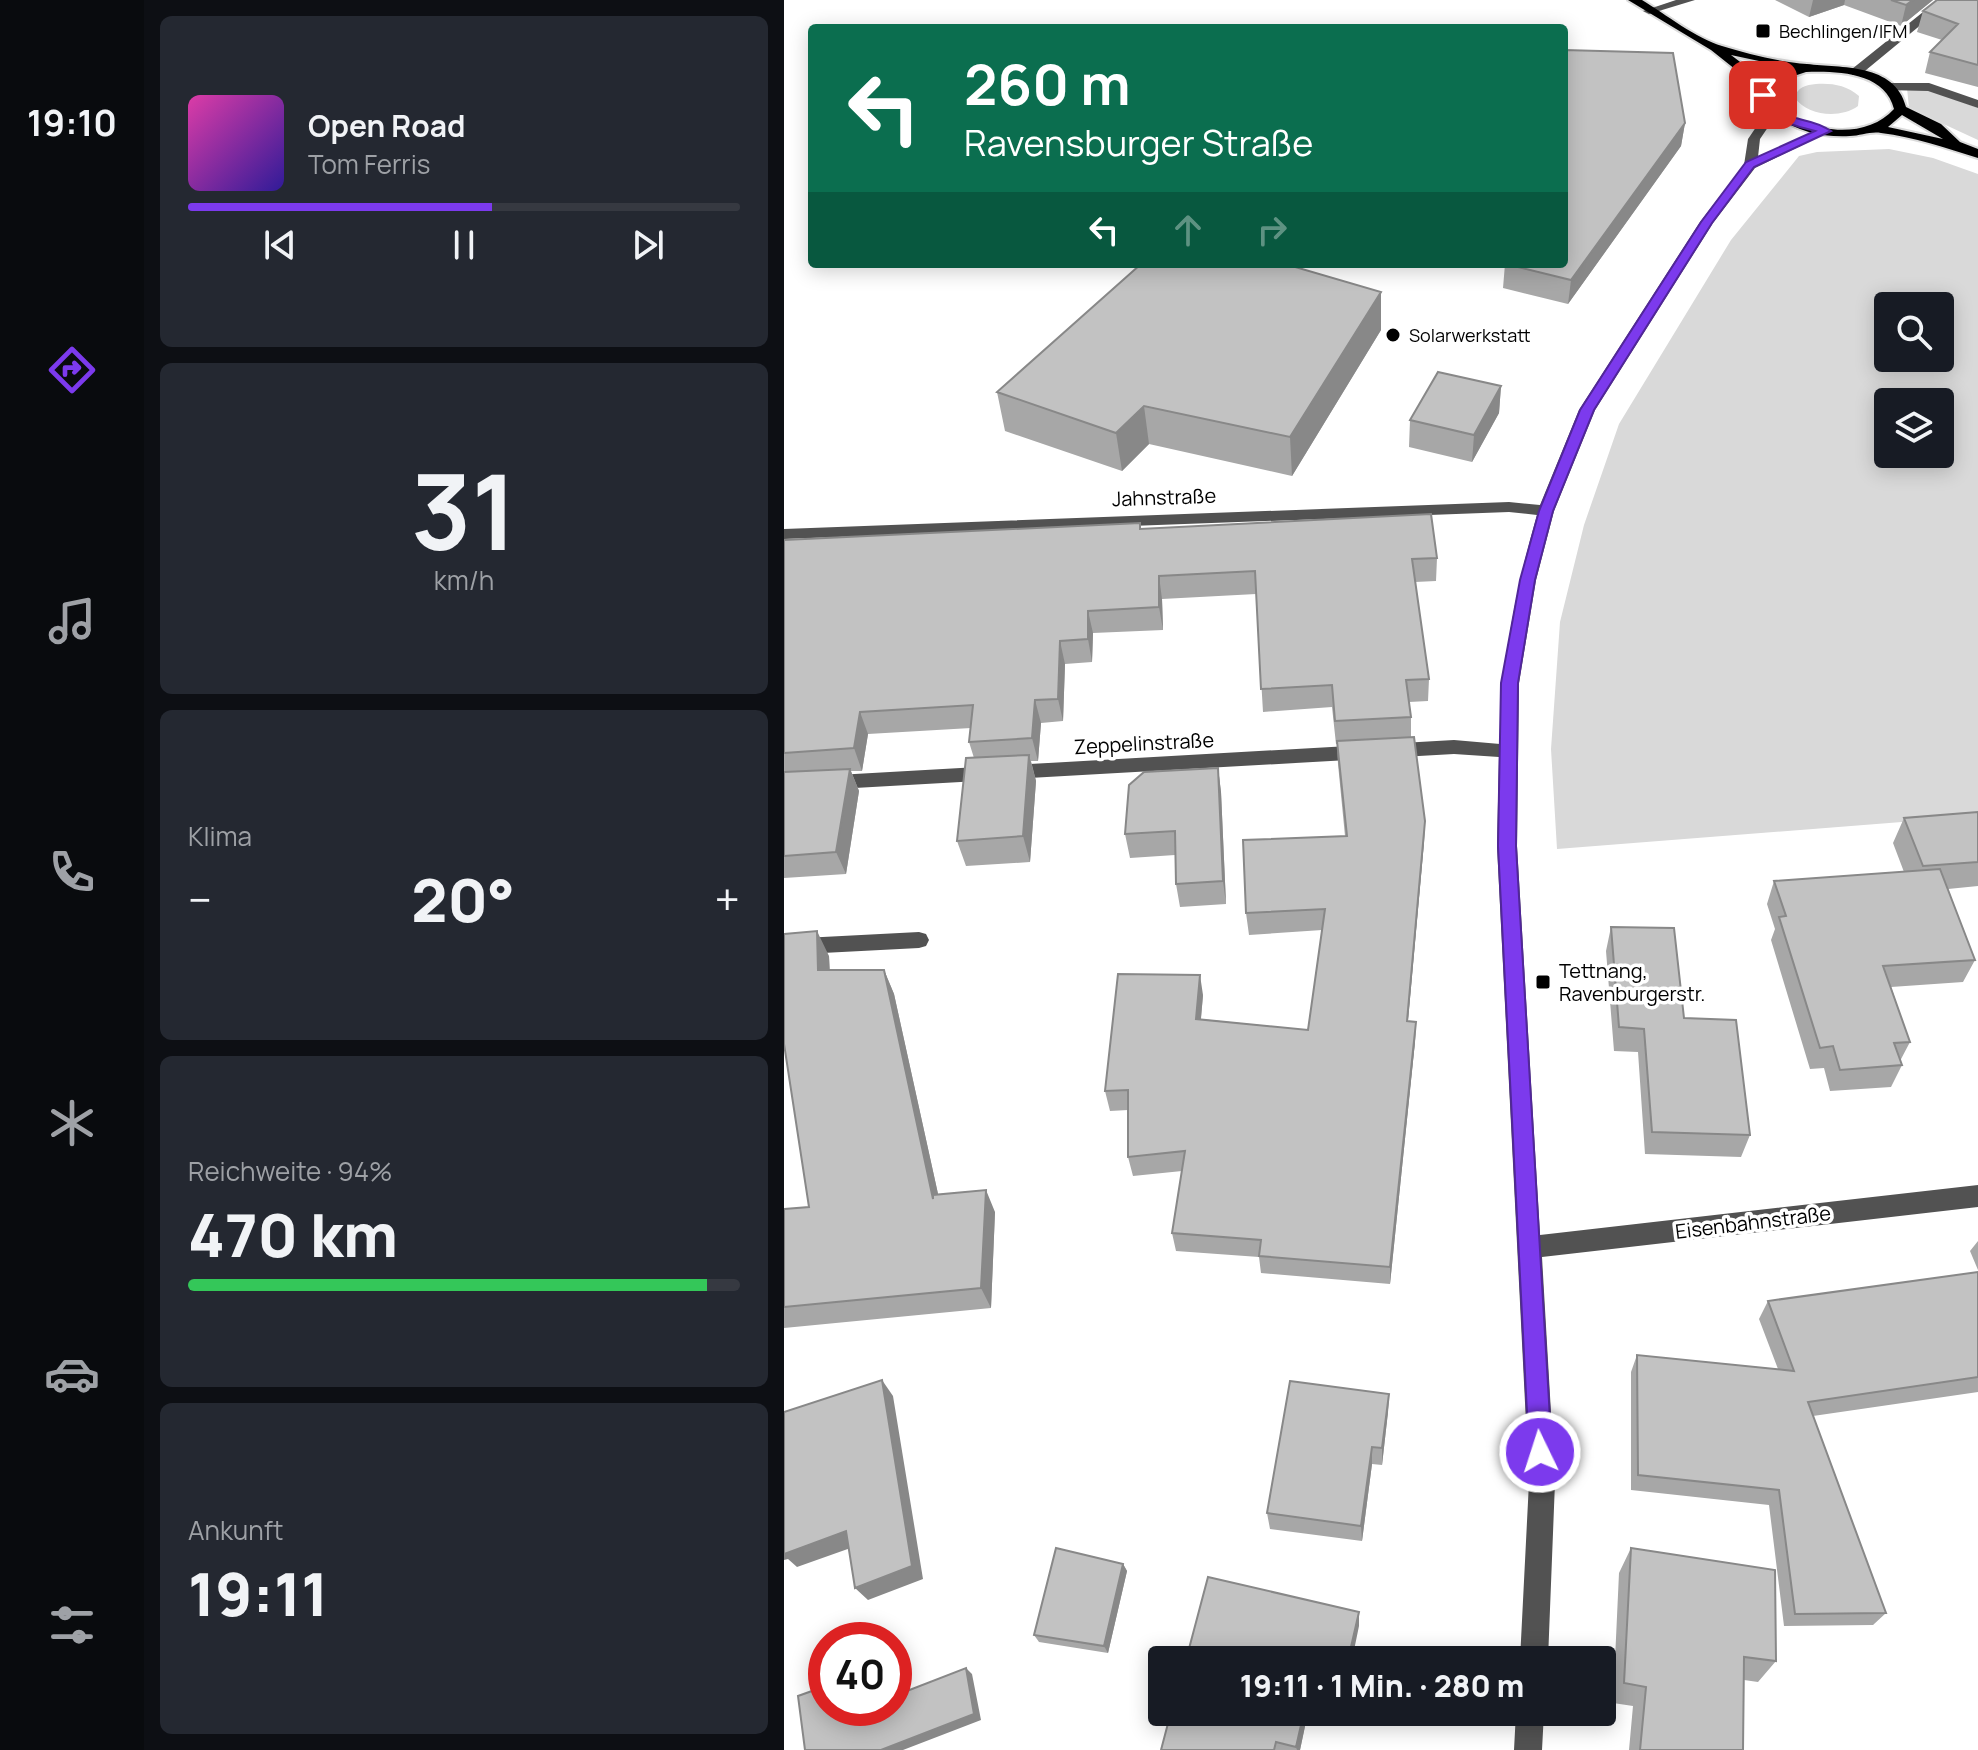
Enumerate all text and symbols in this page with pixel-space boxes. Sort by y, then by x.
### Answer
place label: Bechlingen/IFM [1779,19,1907,43]
marker: Bechlingen/IFM [1754,22,1772,40]
text: 260 m [964,45,1131,122]
icon: left [832,56,936,160]
pin [1729,61,1797,129]
icon: arrive [1741,73,1785,117]
text: 19:10 [27,98,117,147]
text: Open Road [308,105,465,146]
text: Ravensburger Straße [964,118,1313,167]
text: Tom Ferris [308,146,430,182]
icon: left [1082,208,1126,252]
icon: ahead [1166,208,1210,252]
icon: right [1250,208,1294,252]
icon: previous [258,223,302,267]
icon: pause [442,223,486,267]
icon: next [626,223,670,267]
map controls [1874,292,1954,468]
button: search [1874,292,1954,372]
place label: Solarwerkstatt [1409,323,1531,347]
marker: Solarwerkstatt [1384,326,1402,344]
icon: directions [44,342,100,398]
button: layers [1874,388,1954,468]
text: 31 [411,439,517,581]
street label: Jahnstraße [1111,482,1217,512]
text: km/h [434,562,494,598]
icon: music [44,593,100,649]
street label: Zeppelinstraße [1073,726,1215,760]
text: Klima [188,818,252,854]
icon: phone [44,844,100,900]
text: 20° [411,858,515,940]
text: − [188,869,212,929]
text: + [715,869,740,929]
place label: Tettnang, Ravenburgerstr. [1559,957,1705,1007]
marker: Tettnang, Ravenburgerstr. [1534,973,1552,991]
icon: climate [44,1095,100,1151]
text: Reichweite · 94% [188,1153,392,1189]
text: 470 km [188,1193,398,1275]
street label: Eisenbahnstraße [1674,1199,1832,1245]
icon: car [44,1346,100,1402]
position arrow [1498,1410,1582,1494]
text: Ankunft [188,1512,283,1548]
text: 19:11 [188,1552,328,1634]
icon: filters [44,1597,100,1653]
speed limit sign: 40 [808,1622,912,1726]
text: 19:11 · 1 Min. · 280 m [1240,1665,1524,1706]

